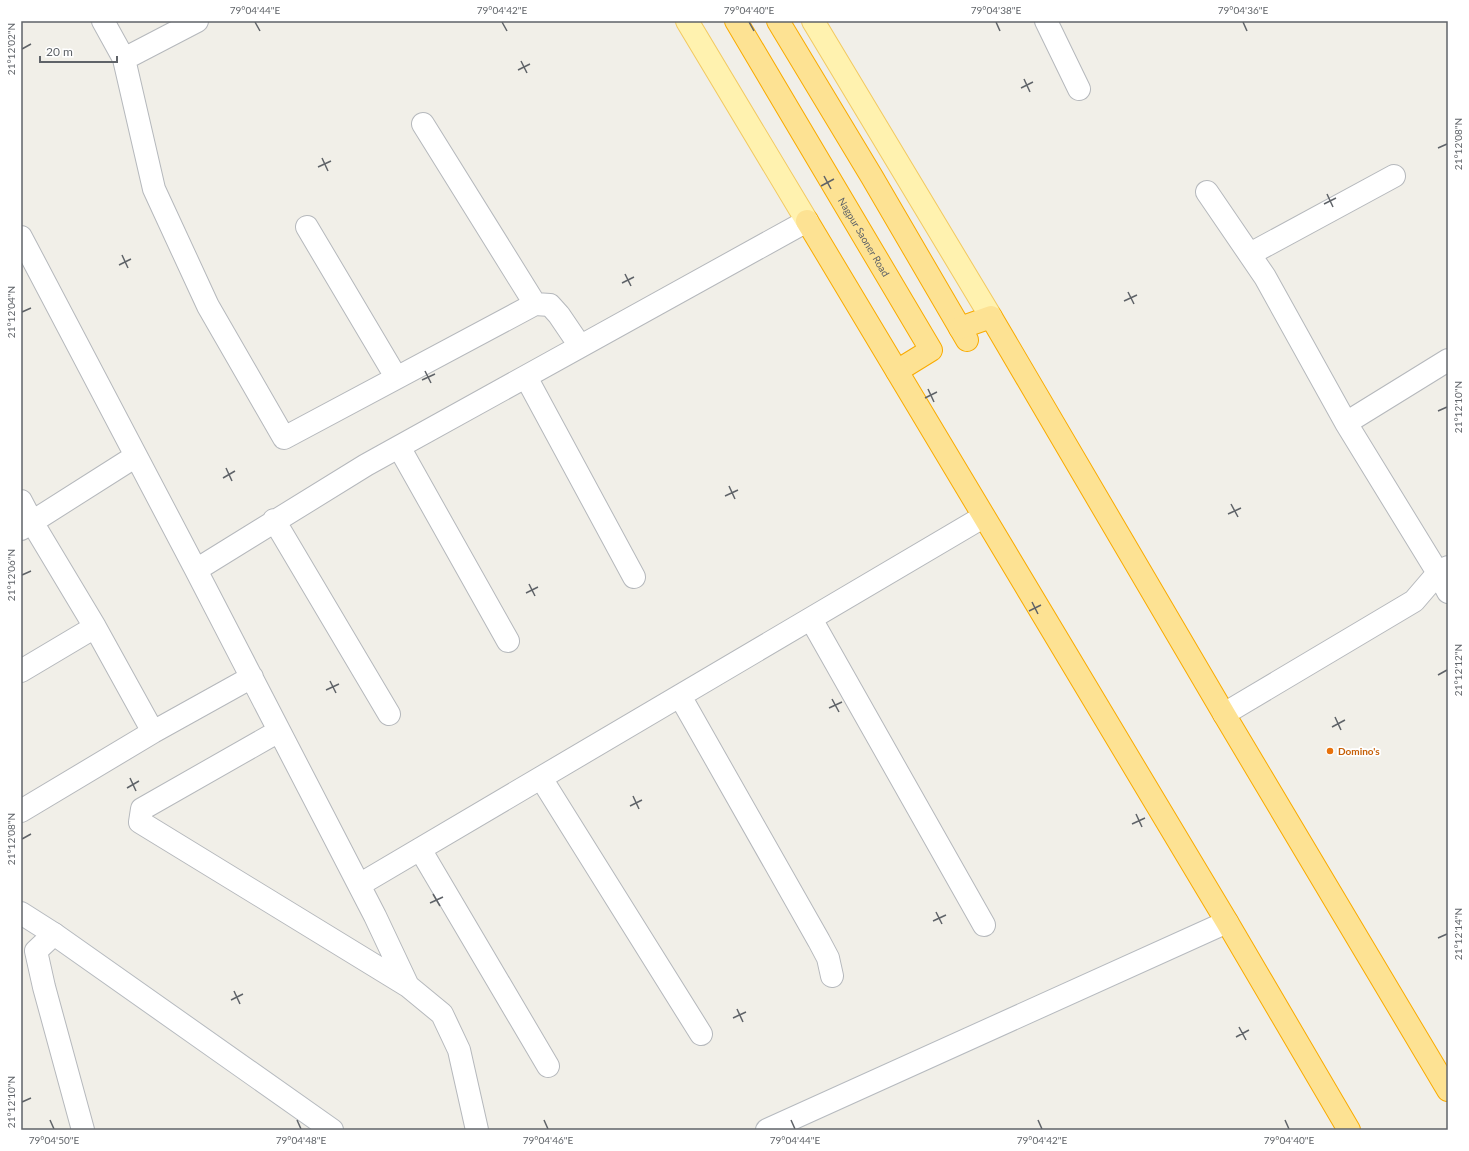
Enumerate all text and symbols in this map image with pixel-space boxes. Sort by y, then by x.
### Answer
text: 79°04'44"E [230,4,280,16]
text: 79°04'42"E [477,4,527,16]
text: 79°04'40"E [724,4,774,16]
text: 79°04'38"E [971,4,1021,16]
text: 79°04'36"E [1218,4,1268,16]
text: 21°12'02"N [5,23,17,75]
scale bar [40,38,117,64]
text: 20 m [46,44,73,59]
text: 21°12'08"N [1452,118,1464,170]
street label: Nagpur Saoner Road [836,195,892,279]
text: 21°12'04"N [5,286,17,338]
text: 21°12'10"N [1452,381,1464,433]
text: 21°12'06"N [5,549,17,601]
text: 21°12'12"N [1452,644,1464,696]
place label: Domino's [1338,745,1380,757]
marker: Domino's [1325,746,1335,756]
text: 21°12'08"N [5,813,17,865]
text: 21°12'14"N [1452,908,1464,960]
text: 21°12'10"N [5,1076,17,1128]
text: 79°04'50"E [29,1134,79,1146]
text: 79°04'48"E [276,1134,326,1146]
text: 79°04'46"E [523,1134,573,1146]
text: 79°04'44"E [770,1134,820,1146]
text: 79°04'42"E [1017,1134,1067,1146]
text: 79°04'40"E [1264,1134,1314,1146]

